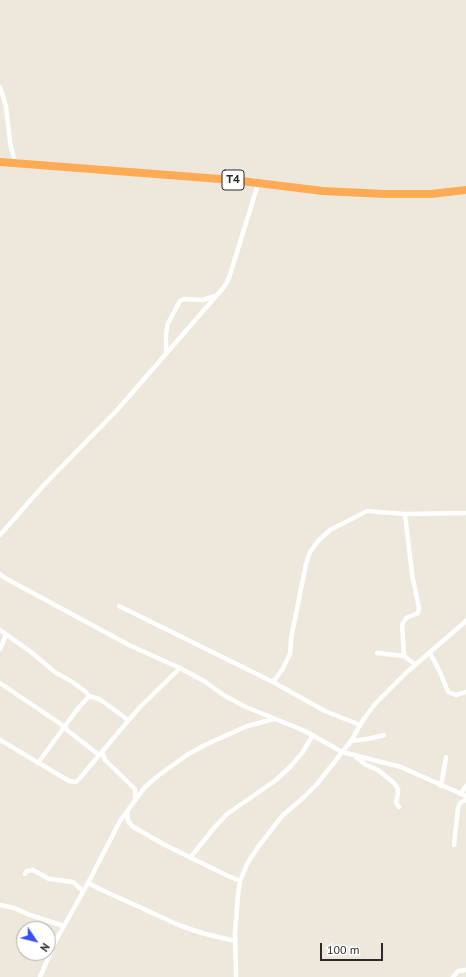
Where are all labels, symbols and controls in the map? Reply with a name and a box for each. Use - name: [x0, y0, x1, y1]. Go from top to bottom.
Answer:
- road number: T4: [222, 170, 244, 190]
- north arrow: [16, 921, 56, 961]
- scale bar: [322, 935, 385, 961]
- text: N: [37, 940, 53, 954]
- text: 100 m: [327, 942, 360, 957]

